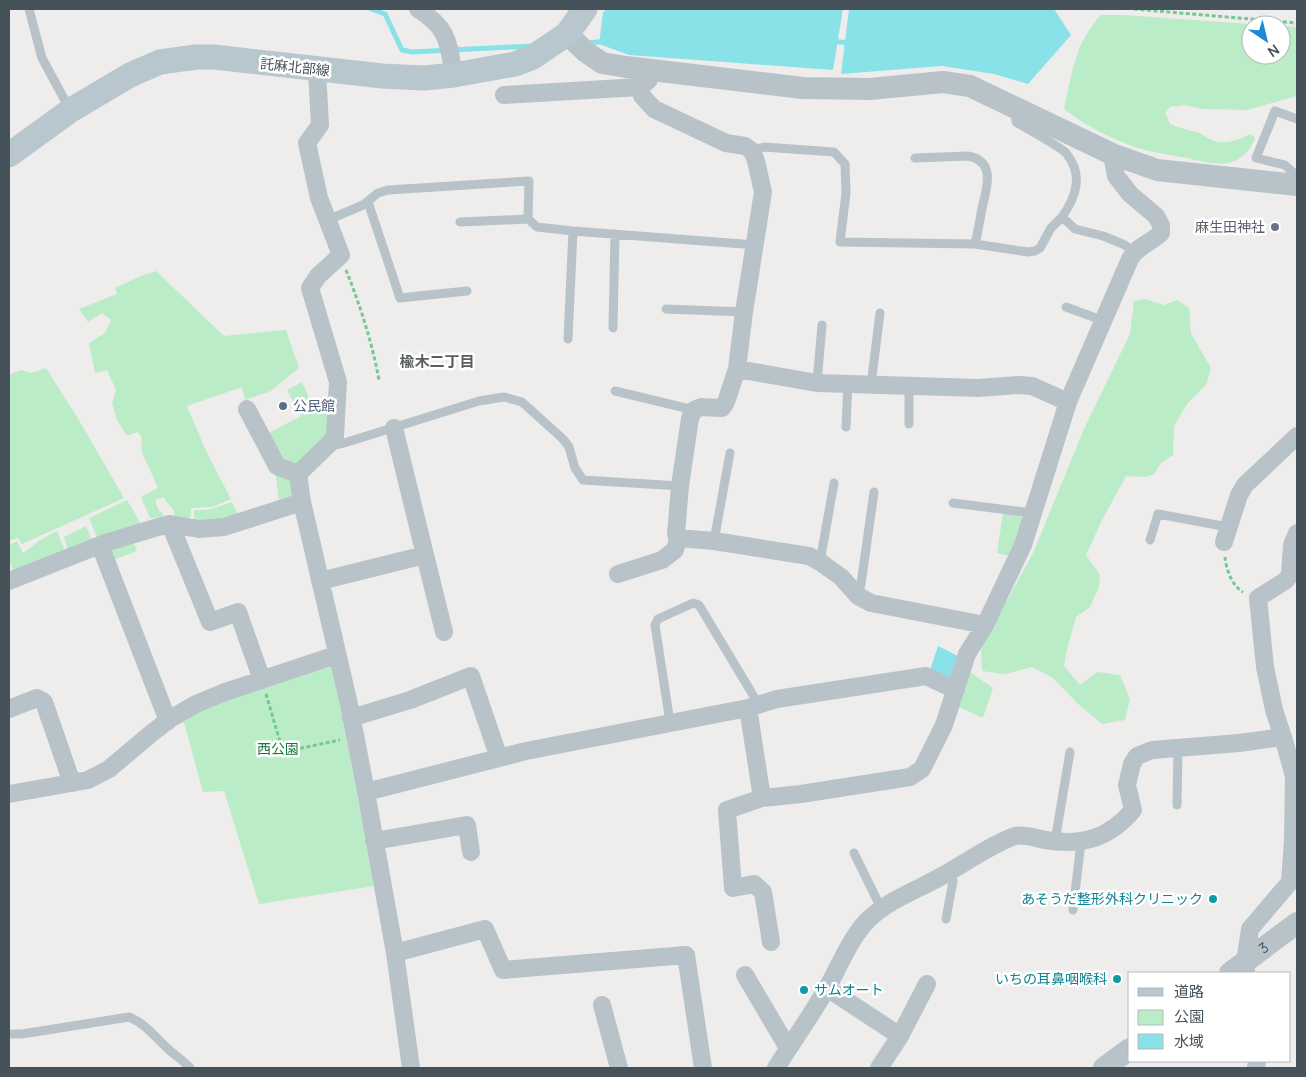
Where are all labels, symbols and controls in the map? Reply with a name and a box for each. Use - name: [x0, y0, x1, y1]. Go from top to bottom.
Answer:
- north arrow: [1241, 15, 1291, 65]
- text: N: [1264, 40, 1283, 62]
- street label: 託麻北部線: [259, 53, 331, 80]
- place label: 麻生田神社: [1195, 217, 1265, 236]
- marker: 麻生田神社: [1269, 221, 1281, 233]
- district label: 楡木二丁目: [399, 351, 475, 372]
- place label: 公民館: [293, 396, 335, 415]
- marker: 公民館: [277, 400, 289, 412]
- park label: 西公園: [257, 739, 299, 758]
- place label: あそうだ整形外科クリニック: [1021, 889, 1203, 908]
- marker: あそうだ整形外科クリニック: [1207, 893, 1219, 905]
- street label: 3: [1255, 938, 1272, 957]
- place label: いちの耳鼻咽喉科: [995, 969, 1107, 988]
- legend: [1128, 972, 1291, 1062]
- marker: いちの耳鼻咽喉科: [1111, 973, 1123, 985]
- place label: サムオート: [814, 980, 884, 999]
- text: 道路: [1174, 981, 1204, 1002]
- marker: サムオート: [798, 984, 810, 996]
- text: 公園: [1174, 1006, 1204, 1027]
- text: 水域: [1174, 1031, 1204, 1052]

